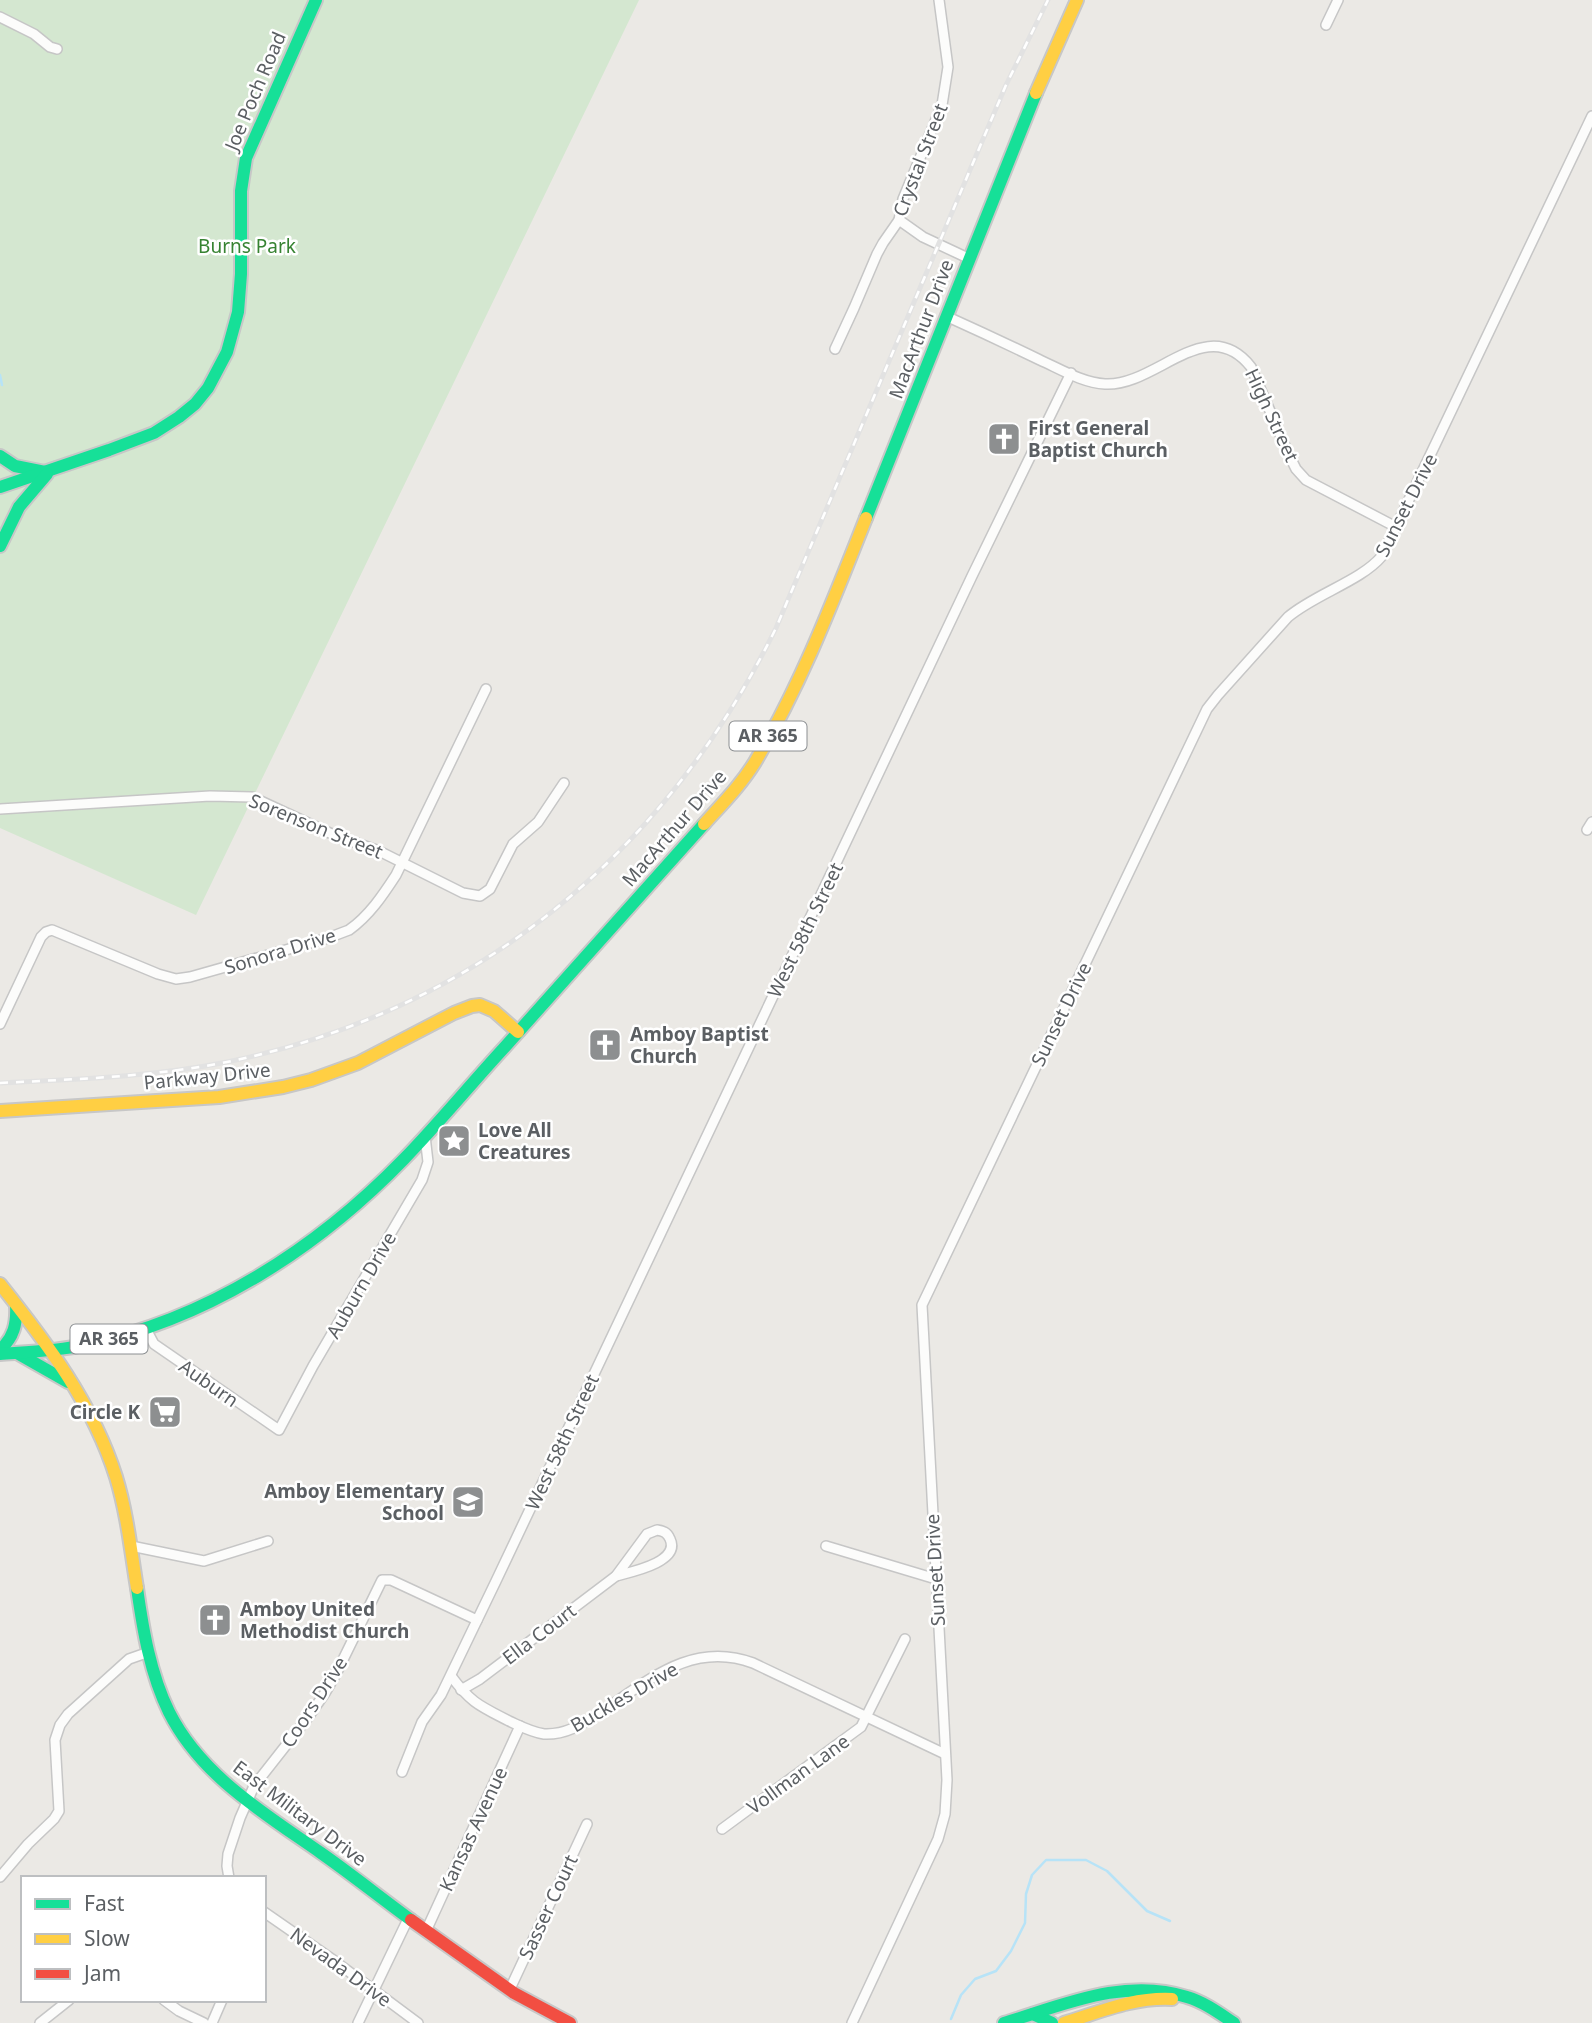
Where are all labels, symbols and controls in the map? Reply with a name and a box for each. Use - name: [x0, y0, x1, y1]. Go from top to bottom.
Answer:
- street label: Joe Poch Road: [217, 28, 292, 156]
- street label: Crystal Street: [887, 100, 954, 220]
- park label: Burns Park: [198, 233, 296, 259]
- street label: MacArthur Drive: [883, 256, 959, 402]
- street label: High Street: [1239, 364, 1305, 466]
- place label: First General Baptist Church: [1028, 415, 1168, 463]
- church icon: First General Baptist Church: [985, 420, 1023, 458]
- street label: Sunset Drive: [1369, 449, 1443, 561]
- road number: AR 365: [730, 722, 806, 750]
- street label: MacArthur Drive: [616, 764, 732, 892]
- street label: Sorenson Street: [245, 787, 387, 865]
- street label: West 58th Street: [761, 858, 849, 1002]
- street label: Sonora Drive: [221, 922, 339, 980]
- street label: Sunset Drive: [1025, 958, 1097, 1070]
- place label: Amboy Baptist Church: [630, 1021, 769, 1069]
- church icon: Amboy Baptist Church: [586, 1026, 624, 1064]
- street label: Parkway Drive: [142, 1056, 272, 1096]
- place label: Love All Creatures: [478, 1117, 571, 1165]
- place icon: Love All Creatures: [435, 1122, 473, 1160]
- street label: Auburn Drive: [320, 1227, 402, 1343]
- road number: AR 365: [70, 1324, 148, 1354]
- street label: Auburn: [174, 1353, 244, 1413]
- street label: West 58th Street: [519, 1370, 605, 1514]
- supermarket icon: Circle K: [146, 1393, 184, 1431]
- place label: Circle K: [70, 1399, 140, 1425]
- place label: Amboy Elementary School: [264, 1478, 444, 1526]
- school or university icon: Amboy Elementary School: [449, 1483, 487, 1521]
- street label: Sunset Drive: [919, 1513, 951, 1627]
- place label: Amboy United Methodist Church: [240, 1596, 409, 1644]
- street label: Ella Court: [497, 1598, 581, 1670]
- church icon: Amboy United Methodist Church: [196, 1601, 234, 1639]
- street label: Coors Drive: [275, 1651, 353, 1753]
- street label: Buckles Drive: [566, 1656, 682, 1738]
- street label: Vollman Lane: [742, 1728, 854, 1820]
- street label: East Military Drive: [228, 1754, 372, 1872]
- street label: Kansas Avenue: [433, 1762, 513, 1896]
- street label: Sasser Court: [512, 1850, 584, 1964]
- legend: [21, 1876, 266, 2002]
- text: Fast: [84, 1889, 125, 1917]
- street label: Nevada Drive: [285, 1921, 397, 2013]
- text: Slow: [84, 1924, 130, 1952]
- text: Jam: [82, 1959, 121, 1987]

